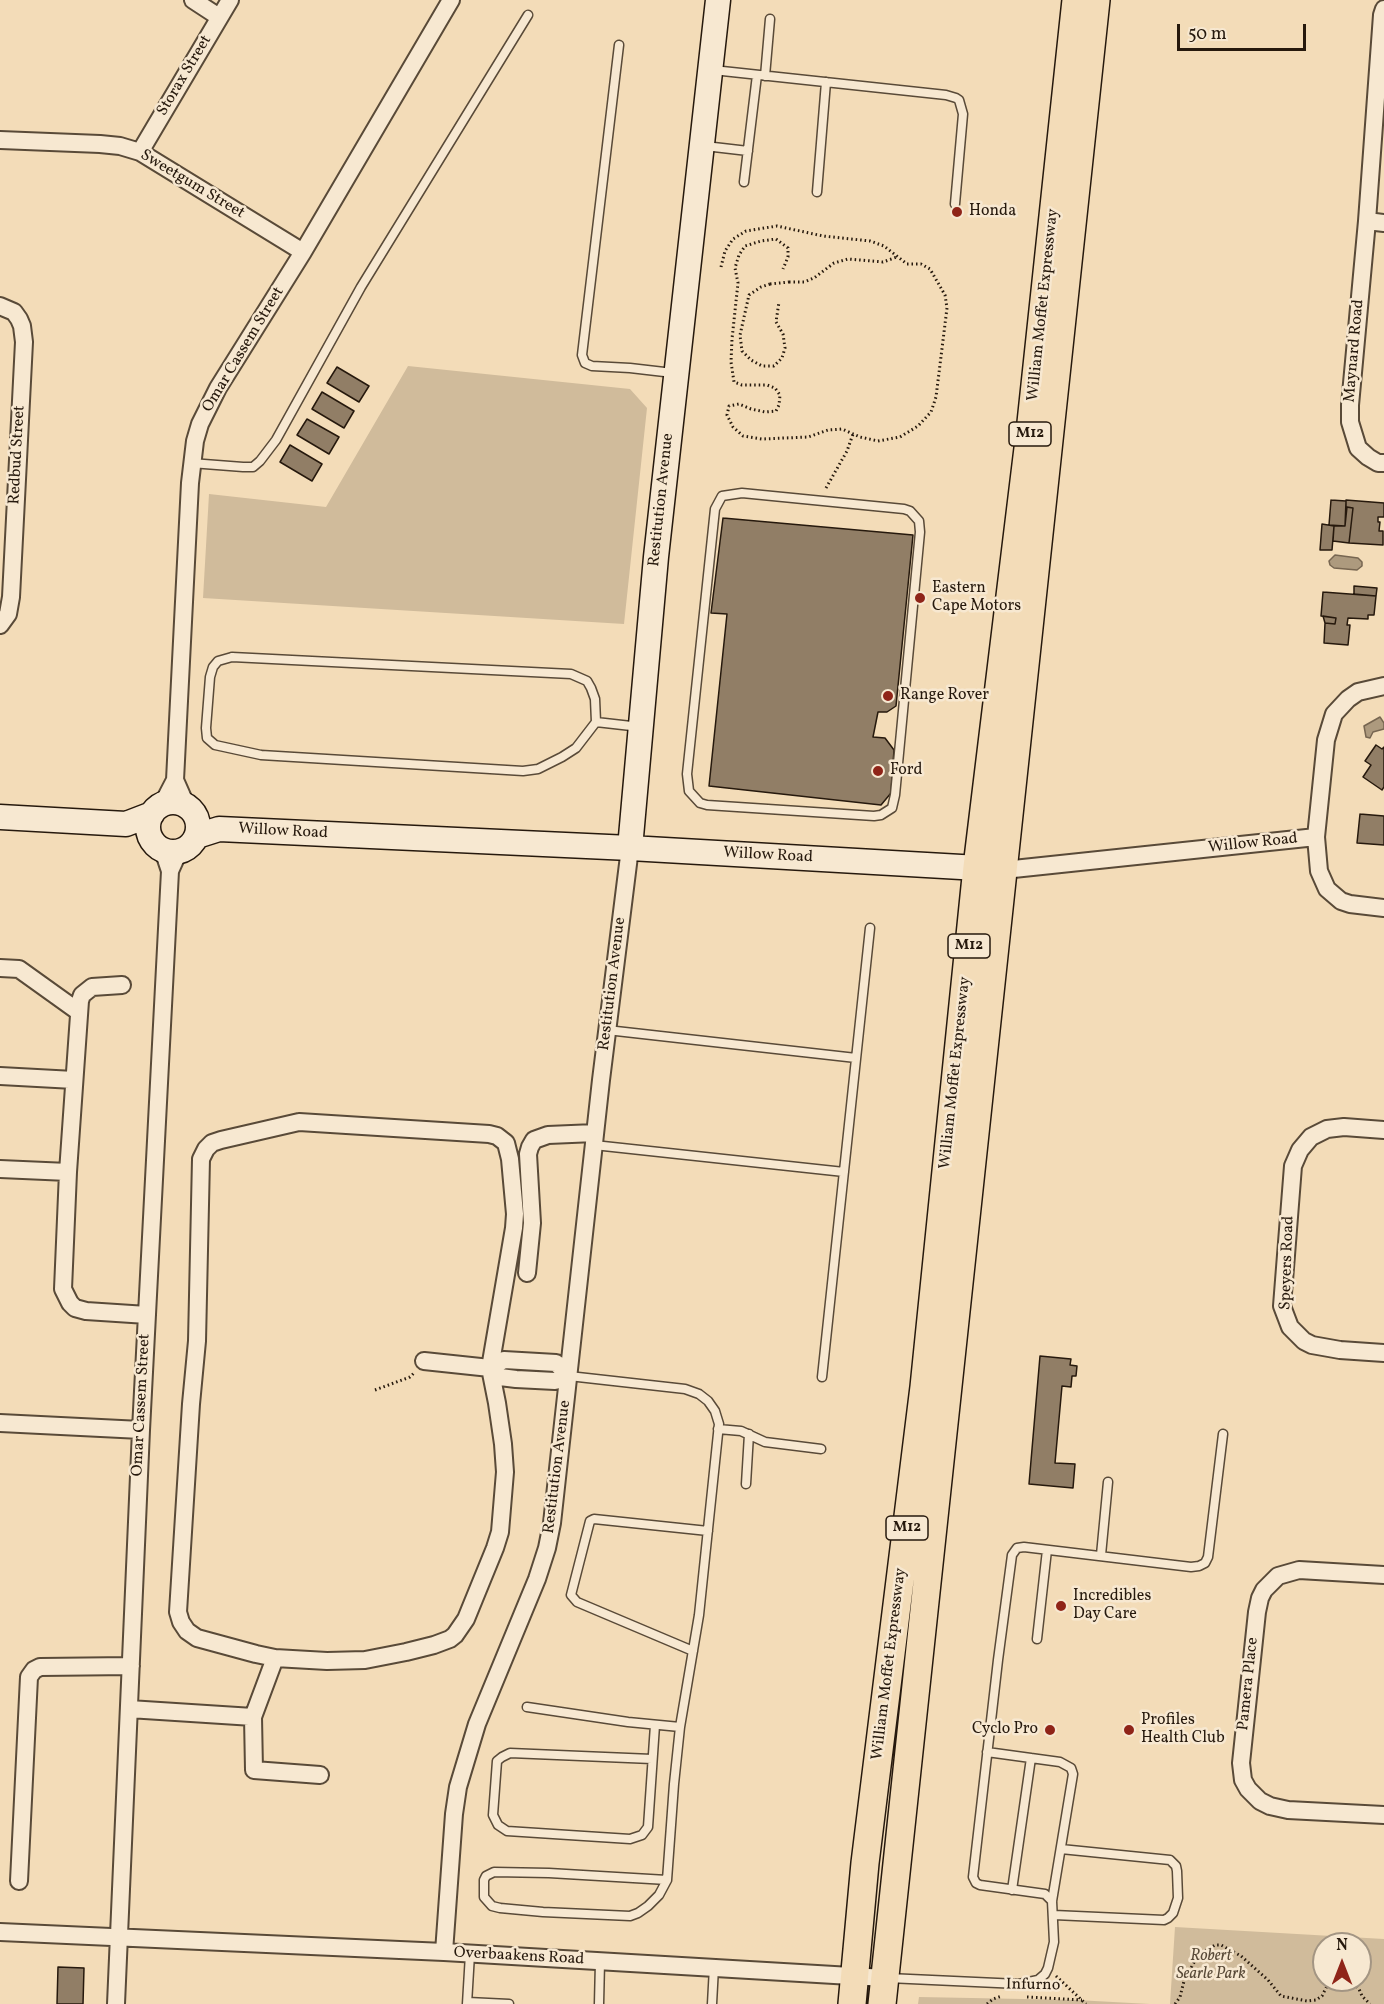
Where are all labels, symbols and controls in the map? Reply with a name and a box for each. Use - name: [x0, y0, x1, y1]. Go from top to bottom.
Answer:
- scale bar: [1180, 12, 1309, 50]
- text: 50 m: [1188, 22, 1227, 47]
- street label: Storax Street: [153, 32, 217, 120]
- street label: Sweetgum Street: [136, 146, 248, 224]
- place label: Honda: [969, 202, 1016, 222]
- marker: Honda: [950, 205, 964, 219]
- street label: William Moffet Expressway: [1024, 208, 1064, 402]
- street label: Omar Cassem Street: [199, 284, 289, 416]
- street label: Maynard Road: [1341, 299, 1369, 403]
- street label: Redbud Street: [6, 405, 30, 505]
- road number: M12: [1009, 422, 1051, 446]
- street label: Restitution Avenue: [645, 432, 679, 568]
- place label: Eastern Cape Motors: [932, 579, 1021, 617]
- marker: Eastern Cape Motors: [913, 591, 927, 605]
- place label: Range Rover: [900, 686, 989, 706]
- marker: Range Rover: [881, 689, 895, 703]
- place label: Ford: [890, 761, 922, 781]
- marker: Ford: [871, 764, 885, 778]
- street label: Willow Road: [238, 820, 328, 844]
- street label: Willow Road: [1207, 830, 1299, 858]
- street label: Willow Road: [723, 844, 813, 868]
- street label: Restitution Avenue: [595, 916, 631, 1052]
- road number: M12: [948, 934, 990, 958]
- street label: William Moffet Expressway: [936, 976, 976, 1170]
- street label: Speyers Road: [1277, 1216, 1299, 1310]
- street label: Omar Cassem Street: [129, 1333, 155, 1477]
- street label: Restitution Avenue: [540, 1399, 576, 1535]
- road number: M12: [886, 1516, 928, 1540]
- street label: William Moffet Expressway: [869, 1567, 911, 1761]
- place label: Incredibles Day Care: [1073, 1587, 1151, 1625]
- marker: Incredibles Day Care: [1054, 1599, 1068, 1613]
- street label: Pamera Place: [1235, 1636, 1263, 1732]
- place label: Profiles Health Club: [1141, 1711, 1225, 1749]
- place label: Cyclo Pro: [972, 1720, 1038, 1740]
- marker: Cyclo Pro: [1043, 1723, 1057, 1737]
- marker: Profiles Health Club: [1122, 1723, 1136, 1737]
- north arrow: [1312, 1932, 1372, 1992]
- text: N: [1336, 1935, 1348, 1957]
- street label: Overbaakens Road: [453, 1944, 585, 1970]
- park label: Robert Searle Park: [1176, 1947, 1246, 1985]
- street label: Infurno: [1006, 1976, 1060, 1996]

